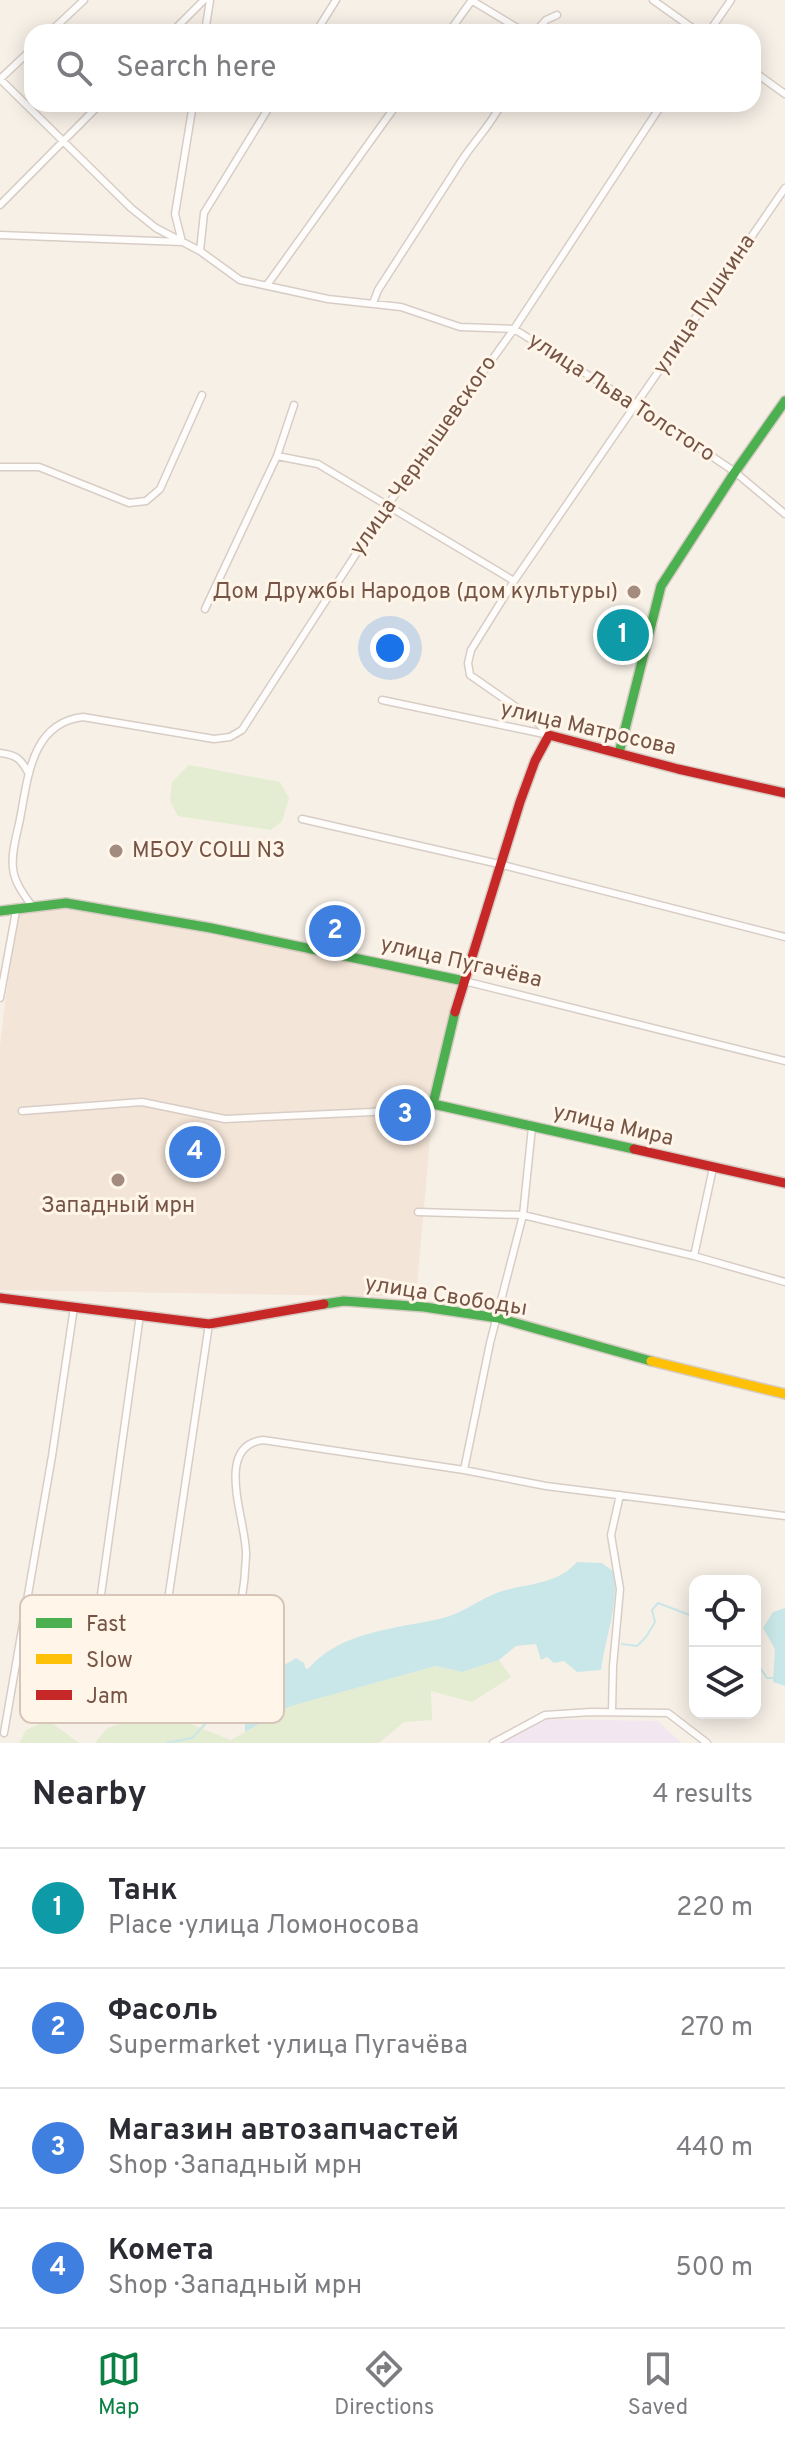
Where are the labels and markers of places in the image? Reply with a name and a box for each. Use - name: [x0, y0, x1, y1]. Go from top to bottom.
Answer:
- place label: Дом Дружбы Народов (дом культуры): [213, 579, 618, 606]
- marker: Дом Дружбы Народов (дом культуры): [625, 583, 643, 601]
- pin: 1: [597, 605, 649, 665]
- place label: МБОУ СОШ N3: [132, 838, 285, 865]
- marker: МБОУ СОШ N3: [107, 842, 125, 860]
- pin: 2: [309, 901, 361, 961]
- pin: 3: [379, 1085, 431, 1145]
- pin: 4: [169, 1122, 221, 1182]
- marker: Западный мрн: [109, 1171, 127, 1189]
- place label: Западный мрн: [41, 1193, 195, 1220]

